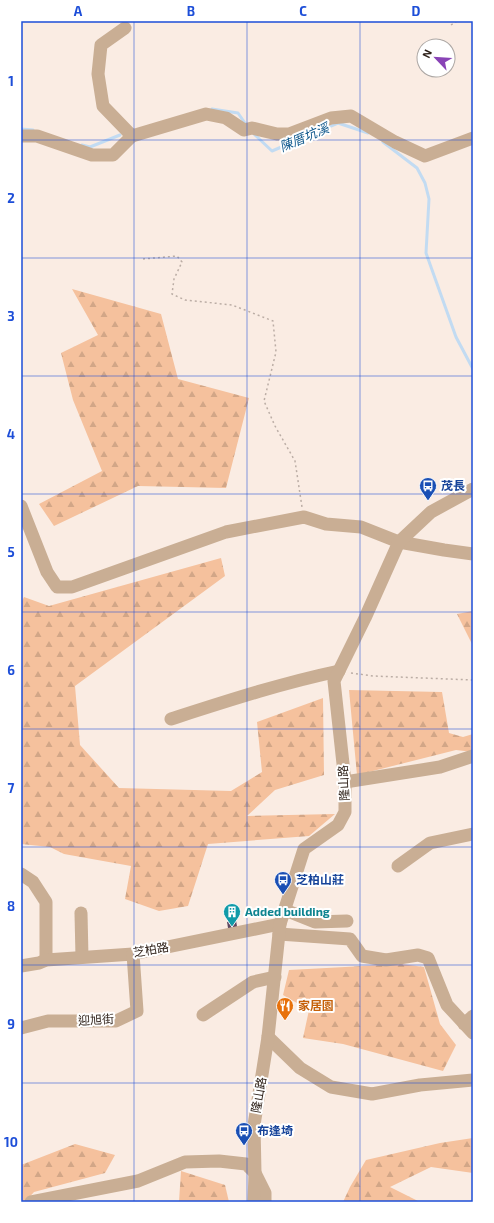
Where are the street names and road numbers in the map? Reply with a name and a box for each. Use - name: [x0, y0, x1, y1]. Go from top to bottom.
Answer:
- street label: 隆山路: [335, 765, 351, 801]
- street label: 芝柏路: [132, 939, 170, 959]
- street label: 迎旭街: [78, 1011, 114, 1027]
- street label: 隆山路: [248, 1076, 268, 1114]

